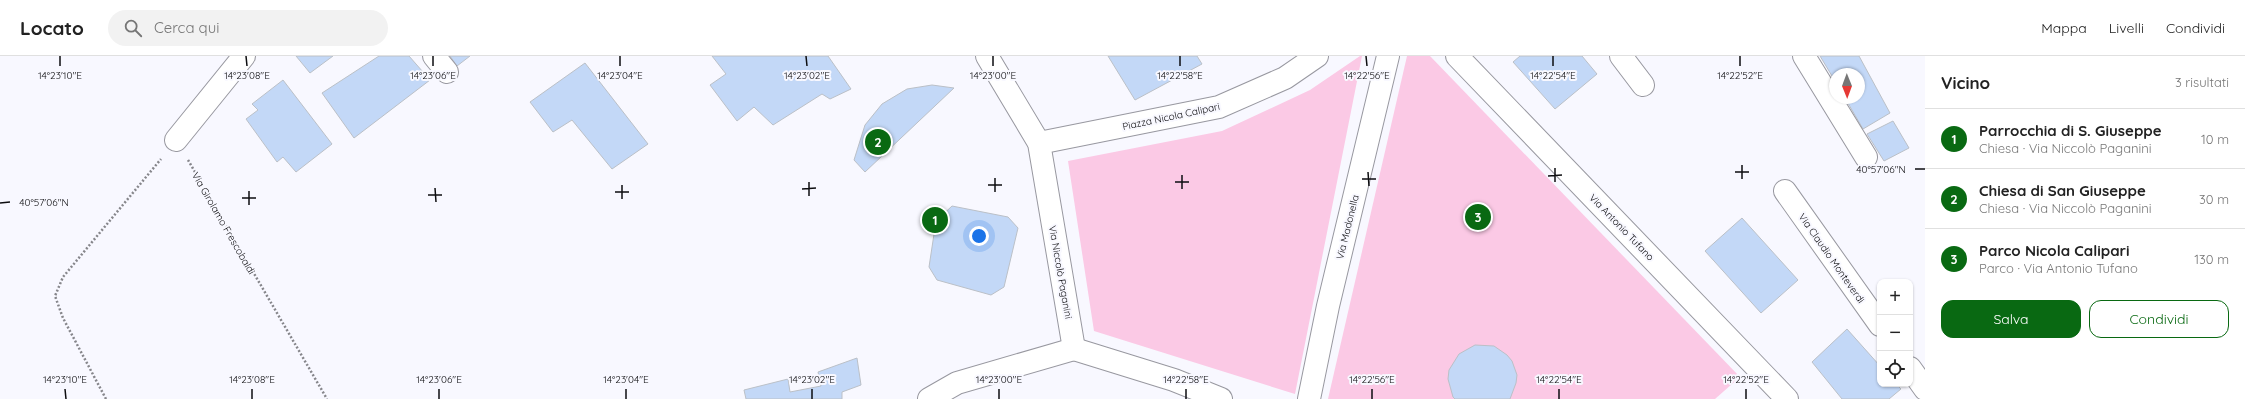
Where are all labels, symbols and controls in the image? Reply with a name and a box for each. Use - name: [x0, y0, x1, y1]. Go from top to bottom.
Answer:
- search box: [108, 10, 388, 46]
- text: Locato: [20, 16, 84, 40]
- icon: search: [122, 17, 144, 39]
- text: Cerca qui: [154, 18, 219, 37]
- text: Mappa: [2041, 19, 2087, 37]
- text: Livelli: [2109, 19, 2144, 37]
- text: Condividi: [2166, 19, 2225, 37]
- north arrow: [1829, 68, 1865, 104]
- text: 14°23'10"E: [38, 69, 82, 82]
- text: 14°23'08"E: [224, 69, 270, 82]
- text: 14°23'06"E: [410, 69, 456, 82]
- text: 14°23'04"E: [597, 69, 643, 82]
- text: 14°23'02"E: [784, 69, 830, 82]
- text: 14°23'00"E: [970, 69, 1016, 82]
- text: 14°22'58"E: [1157, 69, 1203, 82]
- text: 14°22'56"E: [1344, 69, 1390, 82]
- text: 14°22'54"E: [1530, 69, 1576, 82]
- text: 14°22'52"E: [1717, 69, 1763, 82]
- text: Vicino: [1941, 72, 1990, 93]
- text: 3 risultati: [2175, 74, 2229, 90]
- street label: Piazza Nicola Calipari: [1121, 100, 1221, 133]
- text: Parrocchia di S. Giuseppe: [1979, 121, 2162, 140]
- pin: 2: [865, 127, 891, 157]
- text: 1: [1951, 131, 1957, 147]
- text: 10 m: [2201, 131, 2229, 147]
- text: Chiesa · Via Niccolò Paganini: [1979, 140, 2152, 156]
- text: 40°57'06"N: [1856, 163, 1906, 176]
- street label: Via Girolamo Frescobaldi: [189, 170, 258, 277]
- text: Chiesa di San Giuseppe: [1979, 181, 2146, 200]
- street label: Via Antonio Tufano: [1586, 191, 1657, 263]
- text: 2: [1950, 191, 1958, 207]
- text: 30 m: [2199, 191, 2229, 207]
- street label: Via Madonella: [1333, 193, 1362, 261]
- text: 40°57'06"N: [19, 196, 69, 209]
- text: Chiesa · Via Niccolò Paganini: [1979, 200, 2152, 216]
- pin: 3: [1465, 202, 1491, 232]
- pin: 1: [922, 205, 948, 235]
- street label: Via Claudio Monteverdi: [1796, 211, 1868, 306]
- street label: Via Niccolò Paganini: [1046, 224, 1075, 320]
- your location: [969, 226, 989, 246]
- text: Parco Nicola Calipari: [1979, 241, 2130, 260]
- text: 3: [1951, 251, 1957, 267]
- text: 130 m: [2194, 251, 2229, 267]
- text: Parco · Via Antonio Tufano: [1979, 260, 2138, 276]
- map controls: [1877, 279, 1913, 387]
- button: +: [1877, 279, 1913, 315]
- button: Salva: [1941, 300, 2081, 338]
- button: Condividi: [2089, 300, 2229, 338]
- button: −: [1877, 315, 1913, 351]
- button: locate: [1877, 351, 1913, 387]
- text: 14°23'10"E: [43, 373, 87, 386]
- text: 14°23'08"E: [229, 373, 275, 386]
- text: 14°23'06"E: [416, 373, 462, 386]
- text: 14°23'04"E: [603, 373, 649, 386]
- text: 14°23'02"E: [789, 373, 835, 386]
- text: 14°23'00"E: [976, 373, 1022, 386]
- text: 14°22'58"E: [1163, 373, 1209, 386]
- text: 14°22'56"E: [1349, 373, 1395, 386]
- text: 14°22'54"E: [1536, 373, 1582, 386]
- text: 14°22'52"E: [1723, 373, 1769, 386]

